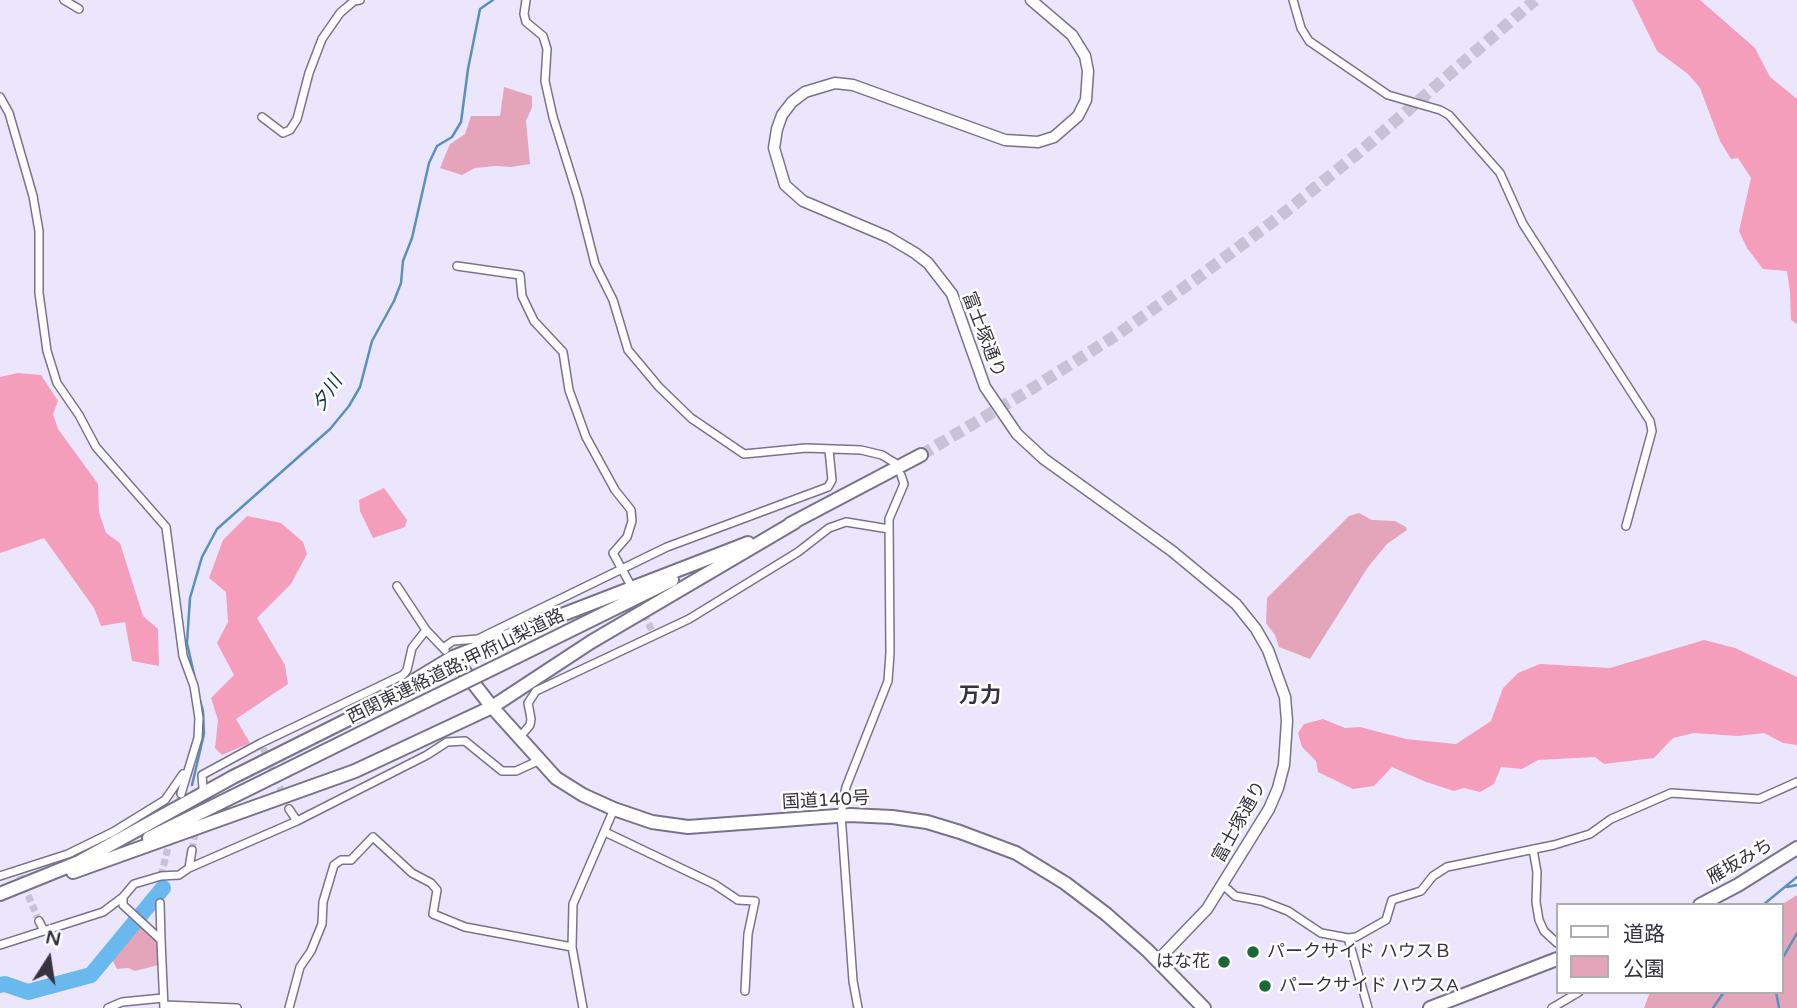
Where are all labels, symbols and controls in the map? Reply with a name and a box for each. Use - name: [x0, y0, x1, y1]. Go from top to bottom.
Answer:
- street label: 富士塚通り: [957, 289, 1009, 381]
- water label: 夕川: [308, 372, 348, 416]
- street label: 西関東連絡道路;甲府山梨道路: [344, 605, 568, 729]
- district label: 万力: [959, 683, 1001, 709]
- street label: 富士塚通り: [1209, 777, 1271, 867]
- street label: 国道140号: [782, 788, 870, 814]
- street label: 雁坂みち: [1703, 835, 1777, 889]
- legend: [1556, 903, 1783, 994]
- text: 道路: [1623, 922, 1665, 947]
- north arrow: [14, 924, 84, 994]
- text: N: [44, 926, 63, 951]
- place label: パークサイド ハウスＢ: [1267, 941, 1452, 963]
- marker: パークサイド ハウスＢ: [1245, 944, 1261, 960]
- place label: はな花: [1156, 951, 1210, 973]
- marker: はな花: [1216, 954, 1232, 970]
- text: 公園: [1623, 957, 1665, 982]
- place label: パークサイド ハウスA: [1279, 975, 1459, 997]
- marker: パークサイド ハウスA: [1257, 978, 1273, 994]

